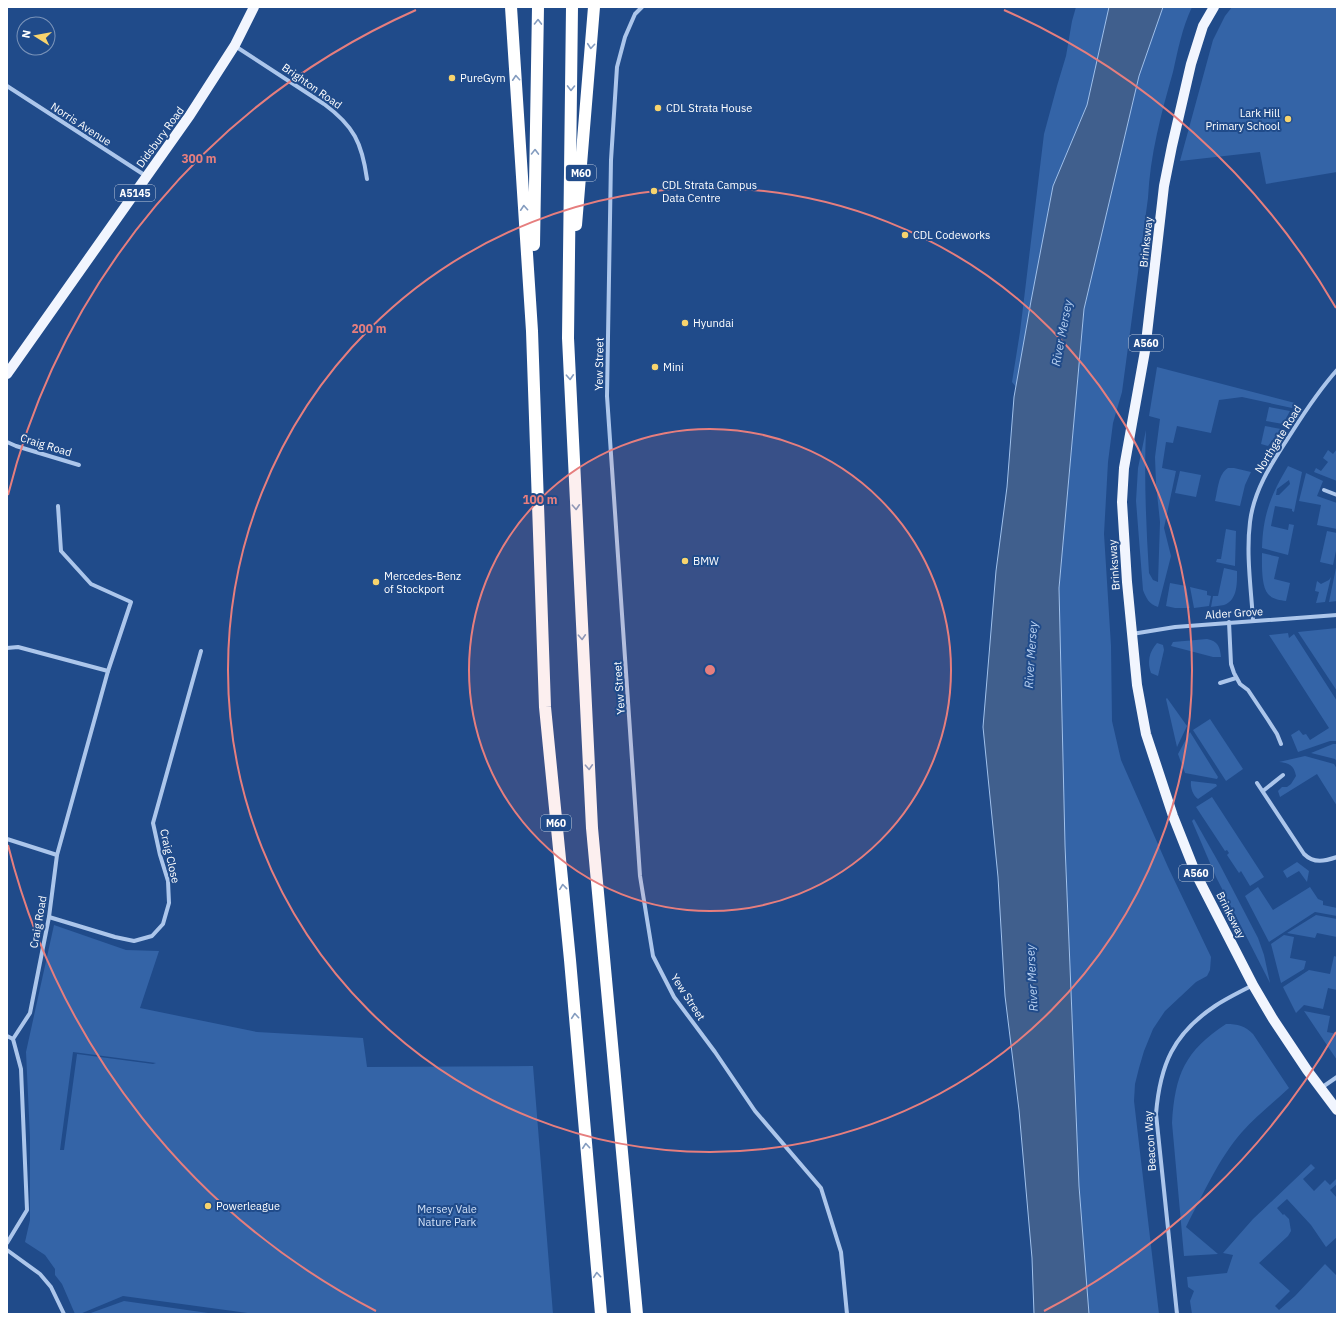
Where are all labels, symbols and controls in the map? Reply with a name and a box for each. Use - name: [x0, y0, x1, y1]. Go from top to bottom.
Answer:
- north arrow: [16, 16, 56, 56]
- one-way arrow: [533, 19, 542, 25]
- text: N: [19, 29, 34, 39]
- one-way arrow: [586, 43, 595, 49]
- street label: Brighton Road: [279, 60, 345, 112]
- place label: PureGym: [460, 71, 506, 85]
- marker: PureGym: [447, 73, 457, 83]
- one-way arrow: [511, 75, 520, 81]
- one-way arrow: [567, 85, 575, 91]
- street label: Norris Avenue: [48, 99, 114, 149]
- place label: CDL Strata House: [666, 101, 752, 115]
- marker: CDL Strata House: [653, 103, 663, 113]
- street label: Didsbury Road: [133, 104, 187, 170]
- place label: Lark Hill Primary School: [1205, 106, 1280, 133]
- marker: Lark Hill Primary School: [1283, 114, 1293, 124]
- one-way arrow: [531, 149, 539, 155]
- text: 300 m: [181, 151, 217, 166]
- road number: M60: [566, 165, 596, 181]
- place label: CDL Strata Campus Data Centre: [662, 178, 757, 205]
- road number: A5145: [115, 185, 155, 201]
- marker: CDL Strata Campus Data Centre: [649, 186, 659, 196]
- one-way arrow: [520, 205, 529, 211]
- street label: Brinksway: [1136, 215, 1156, 268]
- place label: CDL Codeworks: [913, 228, 990, 242]
- marker: CDL Codeworks: [900, 230, 910, 240]
- water label: River Mersey: [1048, 297, 1076, 367]
- place label: Hyundai: [693, 316, 734, 330]
- marker: Hyundai: [680, 318, 690, 328]
- text: 200 m: [351, 321, 387, 336]
- road number: A560: [1129, 335, 1163, 351]
- street label: Yew Street: [592, 337, 606, 391]
- place label: Mini: [663, 360, 684, 374]
- marker: Mini: [650, 362, 660, 372]
- one-way arrow: [565, 374, 574, 380]
- street label: Northgate Road: [1252, 402, 1304, 476]
- street label: Craig Road: [19, 431, 73, 459]
- text: 100 m: [522, 492, 558, 507]
- one-way arrow: [572, 504, 580, 510]
- street label: Brinksway: [1105, 539, 1123, 591]
- place label: BMW: [693, 554, 719, 568]
- marker: BMW: [680, 556, 690, 566]
- place label: Mercedes-Benz of Stockport: [384, 569, 461, 596]
- marker: Mercedes-Benz of Stockport: [371, 577, 381, 587]
- street label: Alder Grove: [1204, 604, 1264, 622]
- water label: River Mersey: [1021, 620, 1040, 689]
- one-way arrow: [578, 634, 587, 640]
- street label: Yew Street: [610, 661, 628, 715]
- centre of rings: [703, 663, 717, 677]
- one-way arrow: [584, 764, 593, 770]
- road number: M60: [541, 815, 571, 831]
- street label: Craig Close: [157, 828, 183, 884]
- road number: A560: [1179, 865, 1213, 881]
- one-way arrow: [558, 884, 567, 890]
- street label: Brinksway: [1213, 889, 1249, 941]
- street label: Craig Road: [26, 895, 50, 949]
- water label: River Mersey: [1022, 943, 1041, 1012]
- street label: Yew Street: [668, 971, 708, 1023]
- one-way arrow: [570, 1013, 579, 1019]
- street label: Beacon Way: [1141, 1110, 1159, 1172]
- one-way arrow: [581, 1143, 590, 1149]
- place label: Powerleague: [216, 1199, 280, 1213]
- marker: Powerleague: [203, 1201, 213, 1211]
- park label: Mersey Vale Nature Park: [417, 1202, 477, 1229]
- one-way arrow: [593, 1272, 602, 1278]

